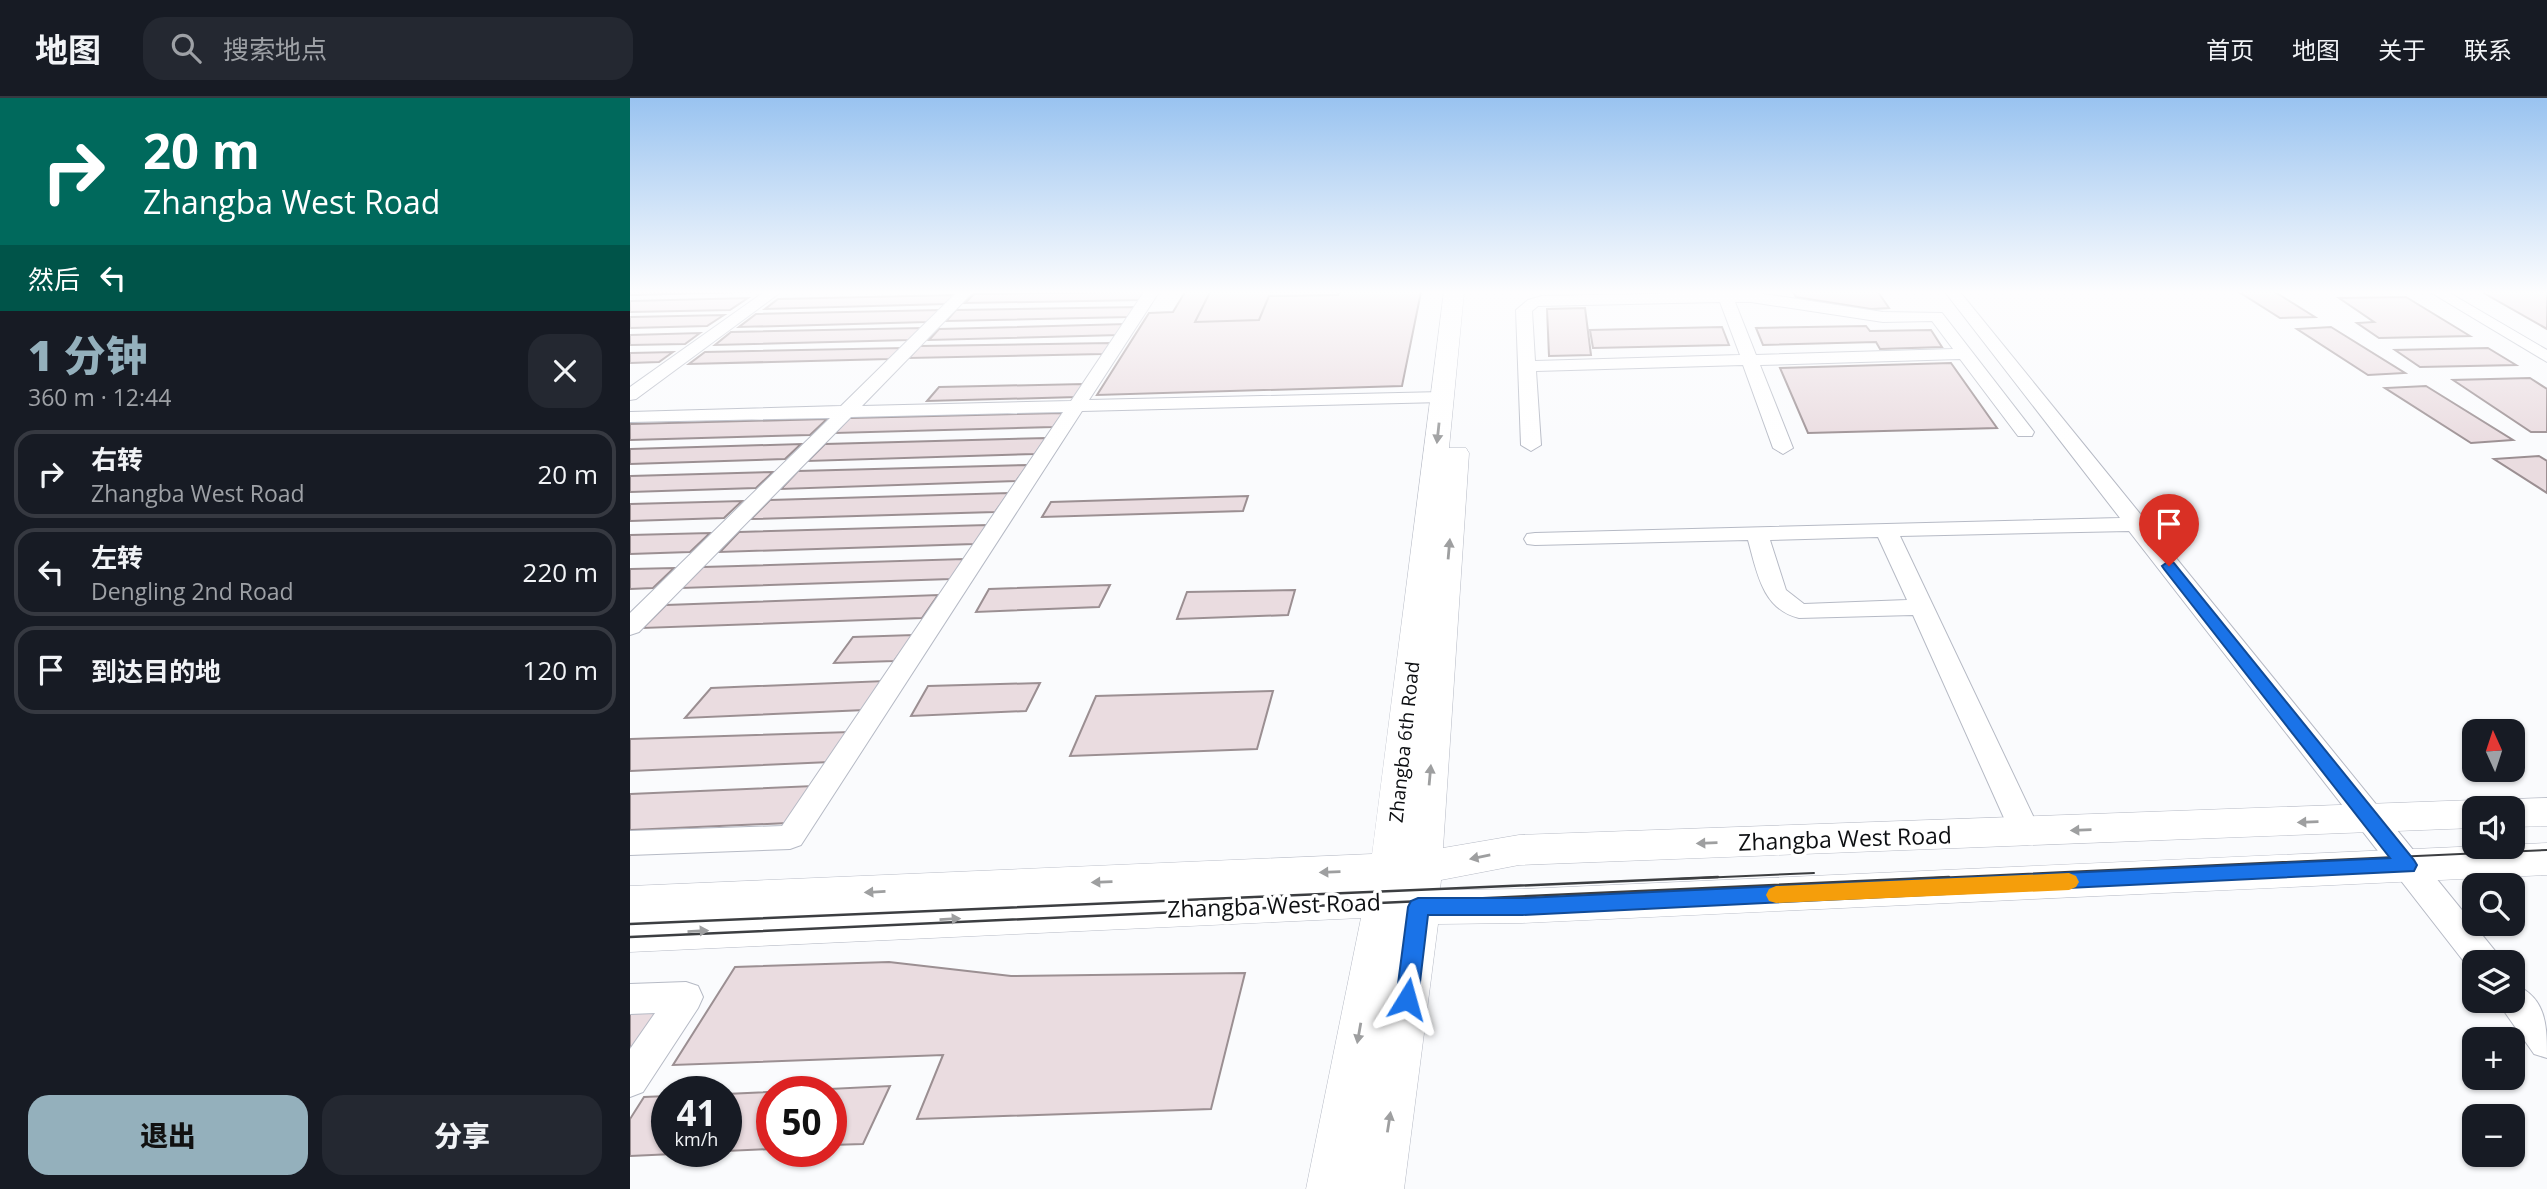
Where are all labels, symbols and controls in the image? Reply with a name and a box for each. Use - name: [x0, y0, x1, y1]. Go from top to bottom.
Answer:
- search box: [143, 17, 633, 80]
- text: 地图: [35, 27, 101, 72]
- icon: search: [167, 29, 205, 67]
- text: 搜索地点: [223, 31, 327, 67]
- text: 首页: [2206, 33, 2254, 66]
- text: 地图: [2292, 33, 2340, 66]
- text: 关于: [2378, 33, 2426, 66]
- text: 联系: [2464, 33, 2512, 66]
- text: 20 m: [143, 117, 260, 183]
- icon: right: [28, 126, 119, 217]
- text: Zhangba West Road: [143, 180, 440, 223]
- icon: left: [94, 259, 132, 297]
- text: 然后: [28, 261, 80, 297]
- text: 1 分钟: [28, 326, 148, 383]
- button: close: [528, 334, 602, 408]
- text: 360 m · 12:44: [28, 381, 171, 413]
- one-way arrow: [1432, 422, 1443, 444]
- text: 右转: [91, 441, 143, 477]
- icon: right: [32, 455, 70, 493]
- text: 20 m: [537, 456, 598, 492]
- text: Zhangba West Road: [91, 477, 305, 509]
- pin: [2139, 494, 2199, 566]
- icon: arrive: [2150, 505, 2188, 543]
- one-way arrow: [1444, 537, 1455, 559]
- text: 左转: [91, 539, 143, 575]
- icon: left: [32, 553, 70, 591]
- text: 220 m: [523, 554, 598, 590]
- text: Dengling 2nd Road: [91, 575, 294, 607]
- icon: arrive: [32, 651, 70, 689]
- text: 120 m: [523, 652, 598, 688]
- text: 到达目的地: [91, 653, 221, 689]
- street label: Zhangba 6th Road: [1383, 660, 1425, 824]
- north arrow: [2462, 719, 2525, 782]
- map controls: [2462, 719, 2525, 1167]
- one-way arrow: [1425, 764, 1436, 786]
- button: sound: [2462, 796, 2525, 859]
- one-way arrow: [2297, 816, 2319, 828]
- street label: Zhangba West Road: [1738, 818, 1952, 858]
- one-way arrow: [2070, 824, 2092, 836]
- one-way arrow: [1696, 838, 1718, 849]
- one-way arrow: [1469, 852, 1491, 863]
- one-way arrow: [1318, 867, 1340, 878]
- button: search: [2462, 873, 2525, 936]
- one-way arrow: [1091, 876, 1113, 887]
- street label: Zhangba West Road: [1167, 885, 1381, 925]
- one-way arrow: [864, 886, 886, 897]
- one-way arrow: [939, 913, 961, 924]
- one-way arrow: [687, 925, 709, 936]
- button: layers: [2462, 950, 2525, 1013]
- position arrow: [1370, 962, 1444, 1036]
- one-way arrow: [1353, 1022, 1364, 1044]
- button: +: [2462, 1027, 2525, 1090]
- speed limit sign: 50: [756, 1076, 847, 1167]
- text: 41: [676, 1089, 717, 1136]
- button: 退出: [28, 1095, 308, 1175]
- button: 分享: [322, 1095, 602, 1175]
- button: −: [2462, 1104, 2525, 1167]
- one-way arrow: [1384, 1110, 1395, 1132]
- text: km/h: [675, 1127, 718, 1151]

